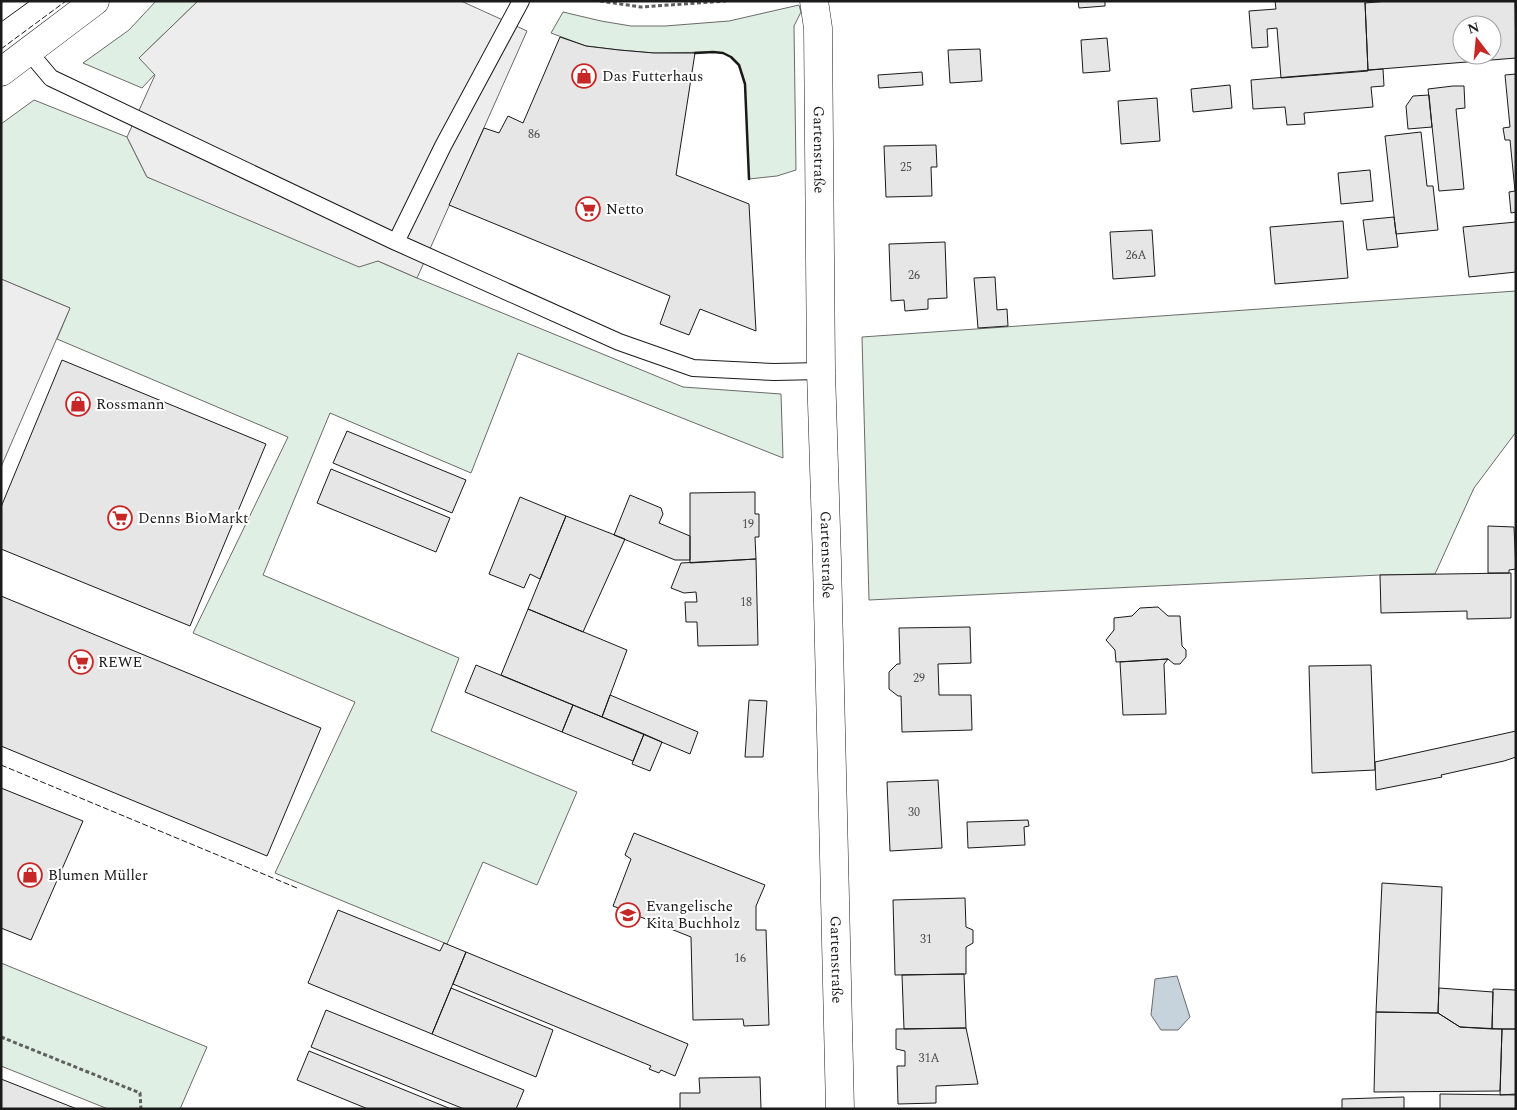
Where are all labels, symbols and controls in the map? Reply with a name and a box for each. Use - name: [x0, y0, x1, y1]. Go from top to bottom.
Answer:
- north arrow: [1452, 15, 1502, 65]
- text: N: [1465, 16, 1482, 40]
- shop icon: Das Futterhaus: [571, 63, 597, 89]
- place label: Das Futterhaus: [602, 65, 703, 88]
- street label: Gartenstraße: [807, 106, 831, 194]
- house number: 86: [528, 125, 540, 144]
- house number: 25: [900, 158, 912, 177]
- supermarket icon: Netto: [575, 196, 601, 222]
- place label: Netto: [606, 198, 644, 221]
- house number: 26A: [1125, 246, 1147, 265]
- house number: 26: [908, 266, 920, 285]
- shop icon: Rossmann: [65, 391, 91, 417]
- place label: Rossmann: [96, 393, 165, 416]
- supermarket icon: Denns BioMarkt: [107, 505, 133, 531]
- place label: Denns BioMarkt: [138, 507, 248, 530]
- street label: Gartenstraße: [814, 510, 839, 599]
- house number: 19: [742, 515, 754, 534]
- house number: 18: [740, 593, 752, 612]
- supermarket icon: REWE: [68, 649, 94, 675]
- place label: REWE: [98, 651, 142, 674]
- house number: 29: [913, 669, 925, 688]
- house number: 30: [908, 803, 920, 822]
- shop icon: Blumen Müller: [17, 862, 43, 888]
- place label: Blumen Müller: [48, 864, 148, 887]
- place label: Evangelische Kita Buchholz: [646, 895, 740, 935]
- school or university icon: Evangelische Kita Buchholz: [615, 902, 641, 928]
- street label: Gartenstraße: [824, 915, 849, 1004]
- house number: 31: [920, 930, 932, 949]
- house number: 16: [734, 949, 746, 968]
- house number: 31A: [918, 1049, 940, 1068]

